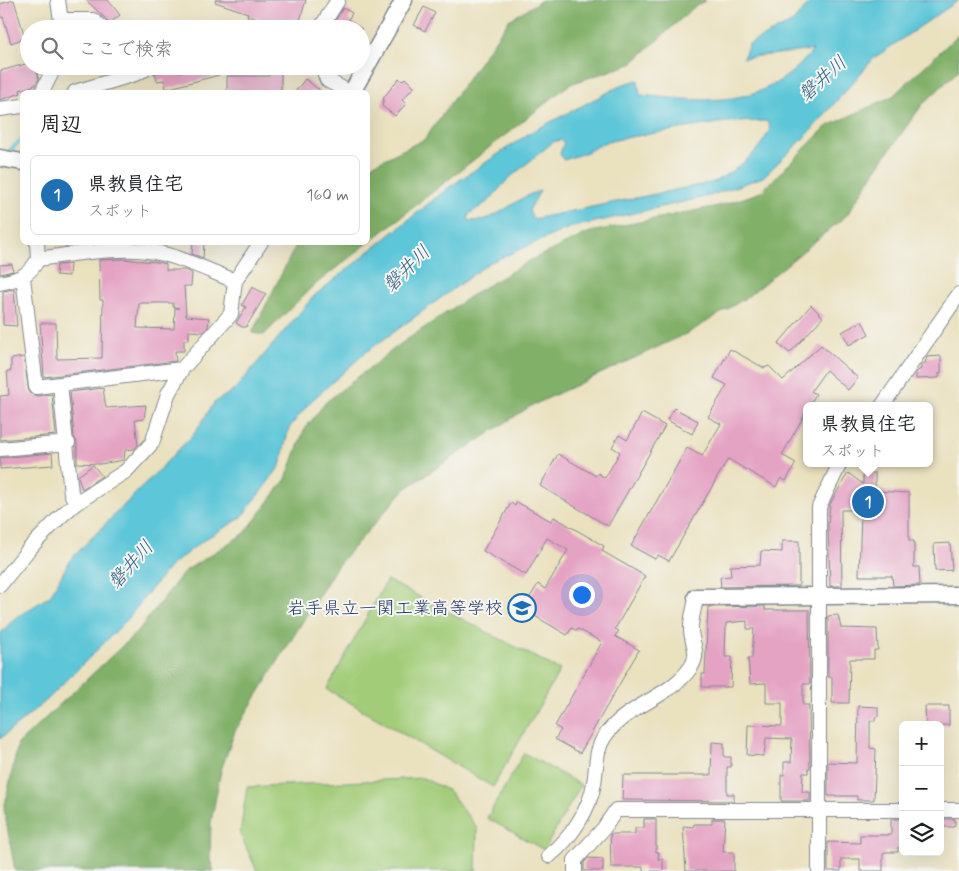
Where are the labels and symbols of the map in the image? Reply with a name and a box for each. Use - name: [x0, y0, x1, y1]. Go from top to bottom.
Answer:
- water label: 磐井川: [793, 51, 853, 107]
- water label: 磐井川: [378, 240, 436, 298]
- pin: 1: [852, 483, 884, 521]
- water label: 磐井川: [103, 535, 159, 595]
- your location: [569, 582, 595, 608]
- school or university icon: 岩手県立一関工業高等学校: [507, 593, 537, 623]
- place label: 岩手県立一関工業高等学校: [287, 597, 503, 621]

